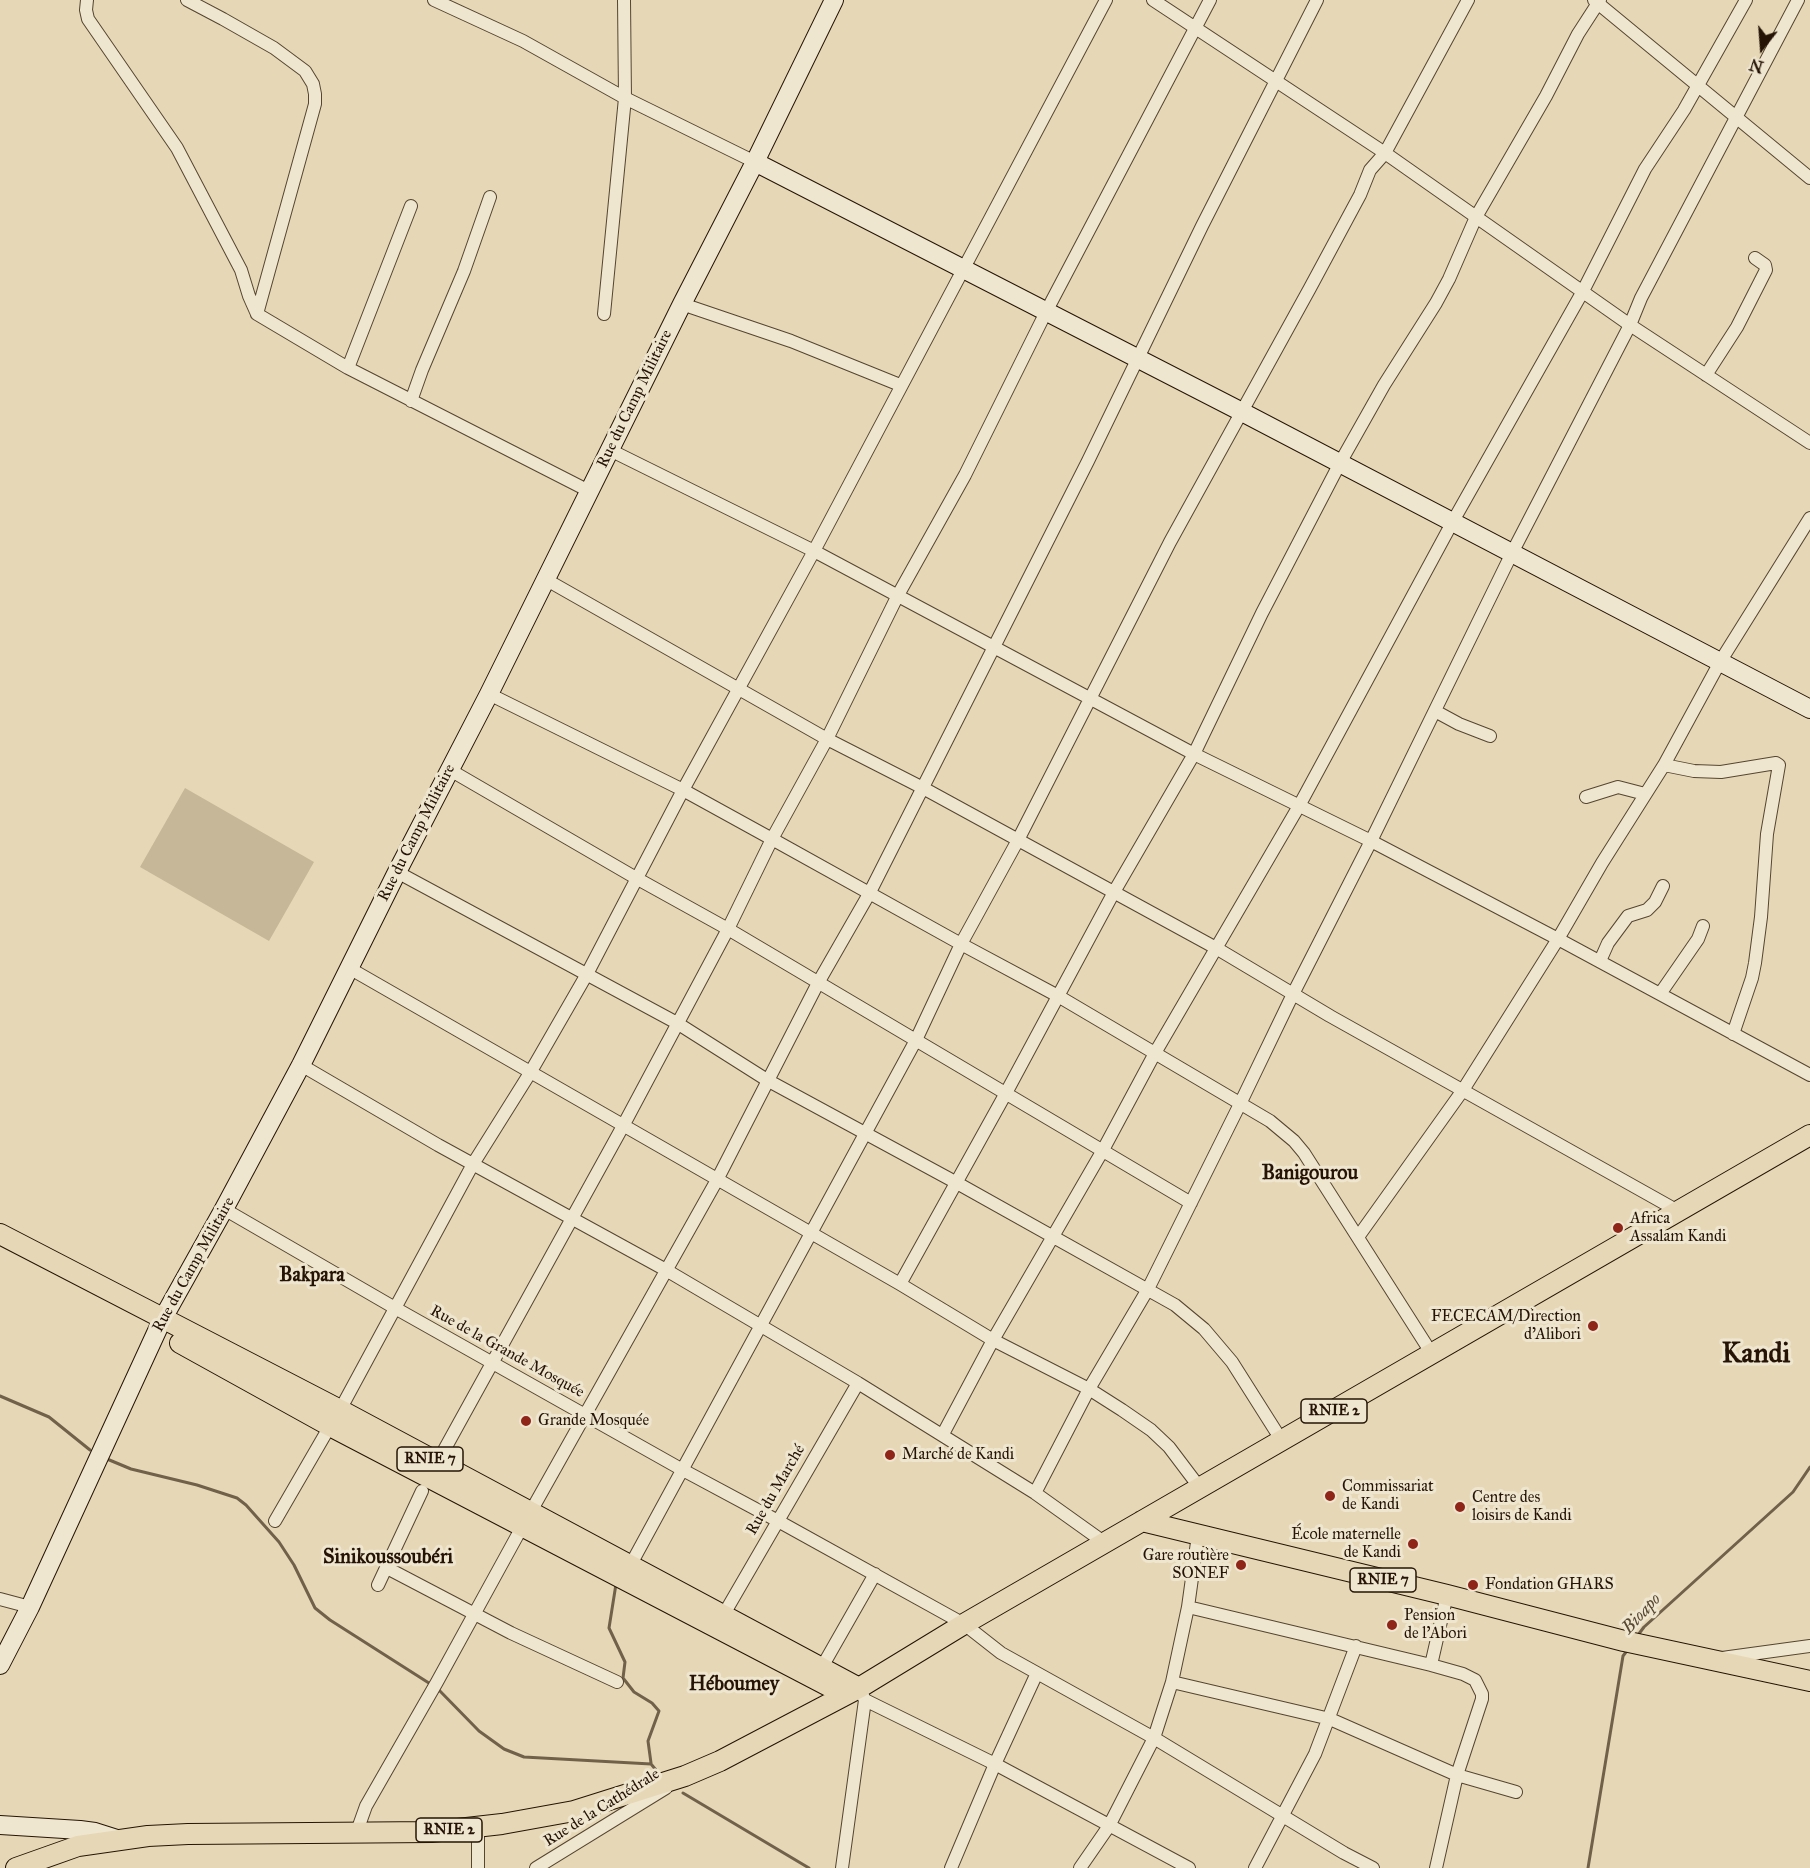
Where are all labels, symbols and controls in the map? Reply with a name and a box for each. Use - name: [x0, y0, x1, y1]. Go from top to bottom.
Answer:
- north arrow: [1732, 18, 1792, 78]
- text: N: [1747, 55, 1766, 77]
- street label: Rue du Camp Militaire: [593, 327, 677, 471]
- street label: Rue du Camp Militaire: [374, 761, 460, 905]
- district label: Banigourou: [1262, 1162, 1358, 1186]
- street label: Rue du Camp Militaire: [149, 1194, 239, 1336]
- place label: Africa Assalam Kandi: [1630, 1209, 1726, 1247]
- marker: Africa Assalam Kandi: [1611, 1221, 1625, 1235]
- district label: Bakpara: [279, 1264, 345, 1288]
- street label: Rue de la Grande Mosquée: [426, 1302, 588, 1402]
- place label: FECECAM/Direction d'Alibori: [1431, 1307, 1581, 1345]
- marker: FECECAM/Direction d'Alibori: [1586, 1319, 1600, 1333]
- district label: Kandi: [1722, 1338, 1790, 1372]
- road number: RNIE 2: [1301, 1399, 1367, 1423]
- place label: Grande Mosquée: [538, 1411, 649, 1431]
- marker: Grande Mosquée: [519, 1414, 533, 1428]
- street label: Rue du Marché: [742, 1441, 810, 1539]
- place label: Marché de Kandi: [902, 1445, 1014, 1465]
- road number: RNIE 7: [397, 1447, 463, 1471]
- marker: Marché de Kandi: [883, 1448, 897, 1462]
- place label: Commissariat de Kandi: [1342, 1477, 1434, 1515]
- place label: Centre des loisirs de Kandi: [1472, 1488, 1572, 1526]
- marker: Commissariat de Kandi: [1323, 1489, 1337, 1503]
- marker: Centre des loisirs de Kandi: [1453, 1500, 1467, 1514]
- place label: École maternelle de Kandi: [1291, 1525, 1401, 1563]
- marker: École maternelle de Kandi: [1406, 1537, 1420, 1551]
- district label: Sinikoussoubéri: [323, 1546, 453, 1570]
- place label: Gare routière SONEF: [1143, 1546, 1229, 1584]
- marker: Gare routière SONEF: [1234, 1558, 1248, 1572]
- road number: RNIE 7: [1350, 1568, 1416, 1592]
- place label: Fondation GHARS: [1485, 1575, 1614, 1595]
- marker: Fondation GHARS: [1466, 1578, 1480, 1592]
- water label: Bioapo: [1618, 1589, 1666, 1639]
- place label: Pension de l'Abori: [1404, 1606, 1467, 1644]
- marker: Pension de l'Abori: [1385, 1618, 1399, 1632]
- district label: Héboumey: [689, 1673, 779, 1697]
- street label: Rue de la Cathédrale: [541, 1765, 663, 1851]
- road number: RNIE 2: [416, 1818, 482, 1842]

